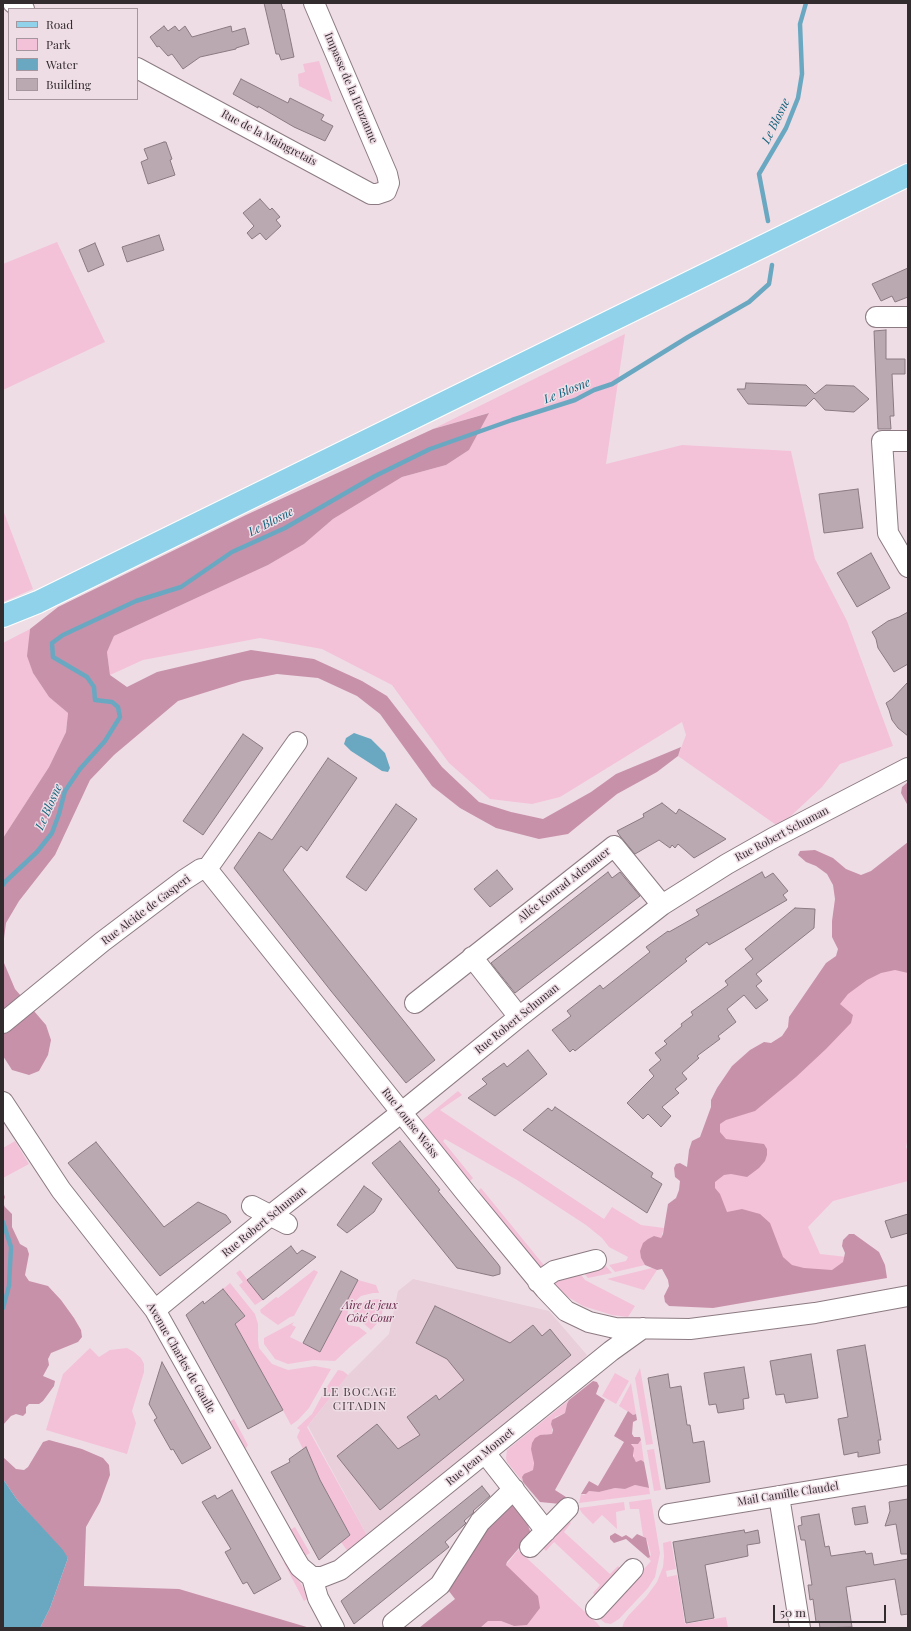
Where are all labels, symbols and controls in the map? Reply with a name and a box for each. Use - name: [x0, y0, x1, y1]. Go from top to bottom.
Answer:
- legend: [8, 8, 138, 100]
- text: Road: [46, 16, 73, 32]
- street label: Impasse de la Heuzanne: [322, 31, 380, 145]
- text: Park: [46, 36, 71, 52]
- text: Water: [46, 56, 78, 72]
- text: Building: [46, 76, 91, 92]
- water label: Le Blosne: [759, 96, 793, 146]
- street label: Rue de la Maingretais: [219, 107, 319, 169]
- water label: Le Blosne: [542, 375, 592, 407]
- water label: Le Blosne: [246, 505, 296, 539]
- water label: Le Blosne: [33, 782, 65, 832]
- street label: Rue Robert Schuman: [733, 804, 831, 864]
- street label: Allée Konrad Adenauer: [515, 845, 613, 925]
- street label: Rue Alcide de Gasperi: [99, 872, 193, 948]
- street label: Rue Robert Schuman: [472, 981, 562, 1057]
- street label: Rue Louise Weiss: [379, 1085, 441, 1161]
- street label: Rue Robert Schuman: [219, 1184, 309, 1260]
- park label: Aire de jeux Côté Cour: [342, 1299, 398, 1325]
- street label: Avenue Charles de Gaulle: [144, 1300, 218, 1416]
- district label: LE BOCAGE CITADIN: [323, 1385, 397, 1413]
- street label: Rue Jean Monnet: [443, 1426, 517, 1488]
- street label: Mail Camille Claudel: [736, 1479, 840, 1509]
- scale bar: [775, 1597, 888, 1623]
- text: 50 m: [780, 1604, 806, 1620]

